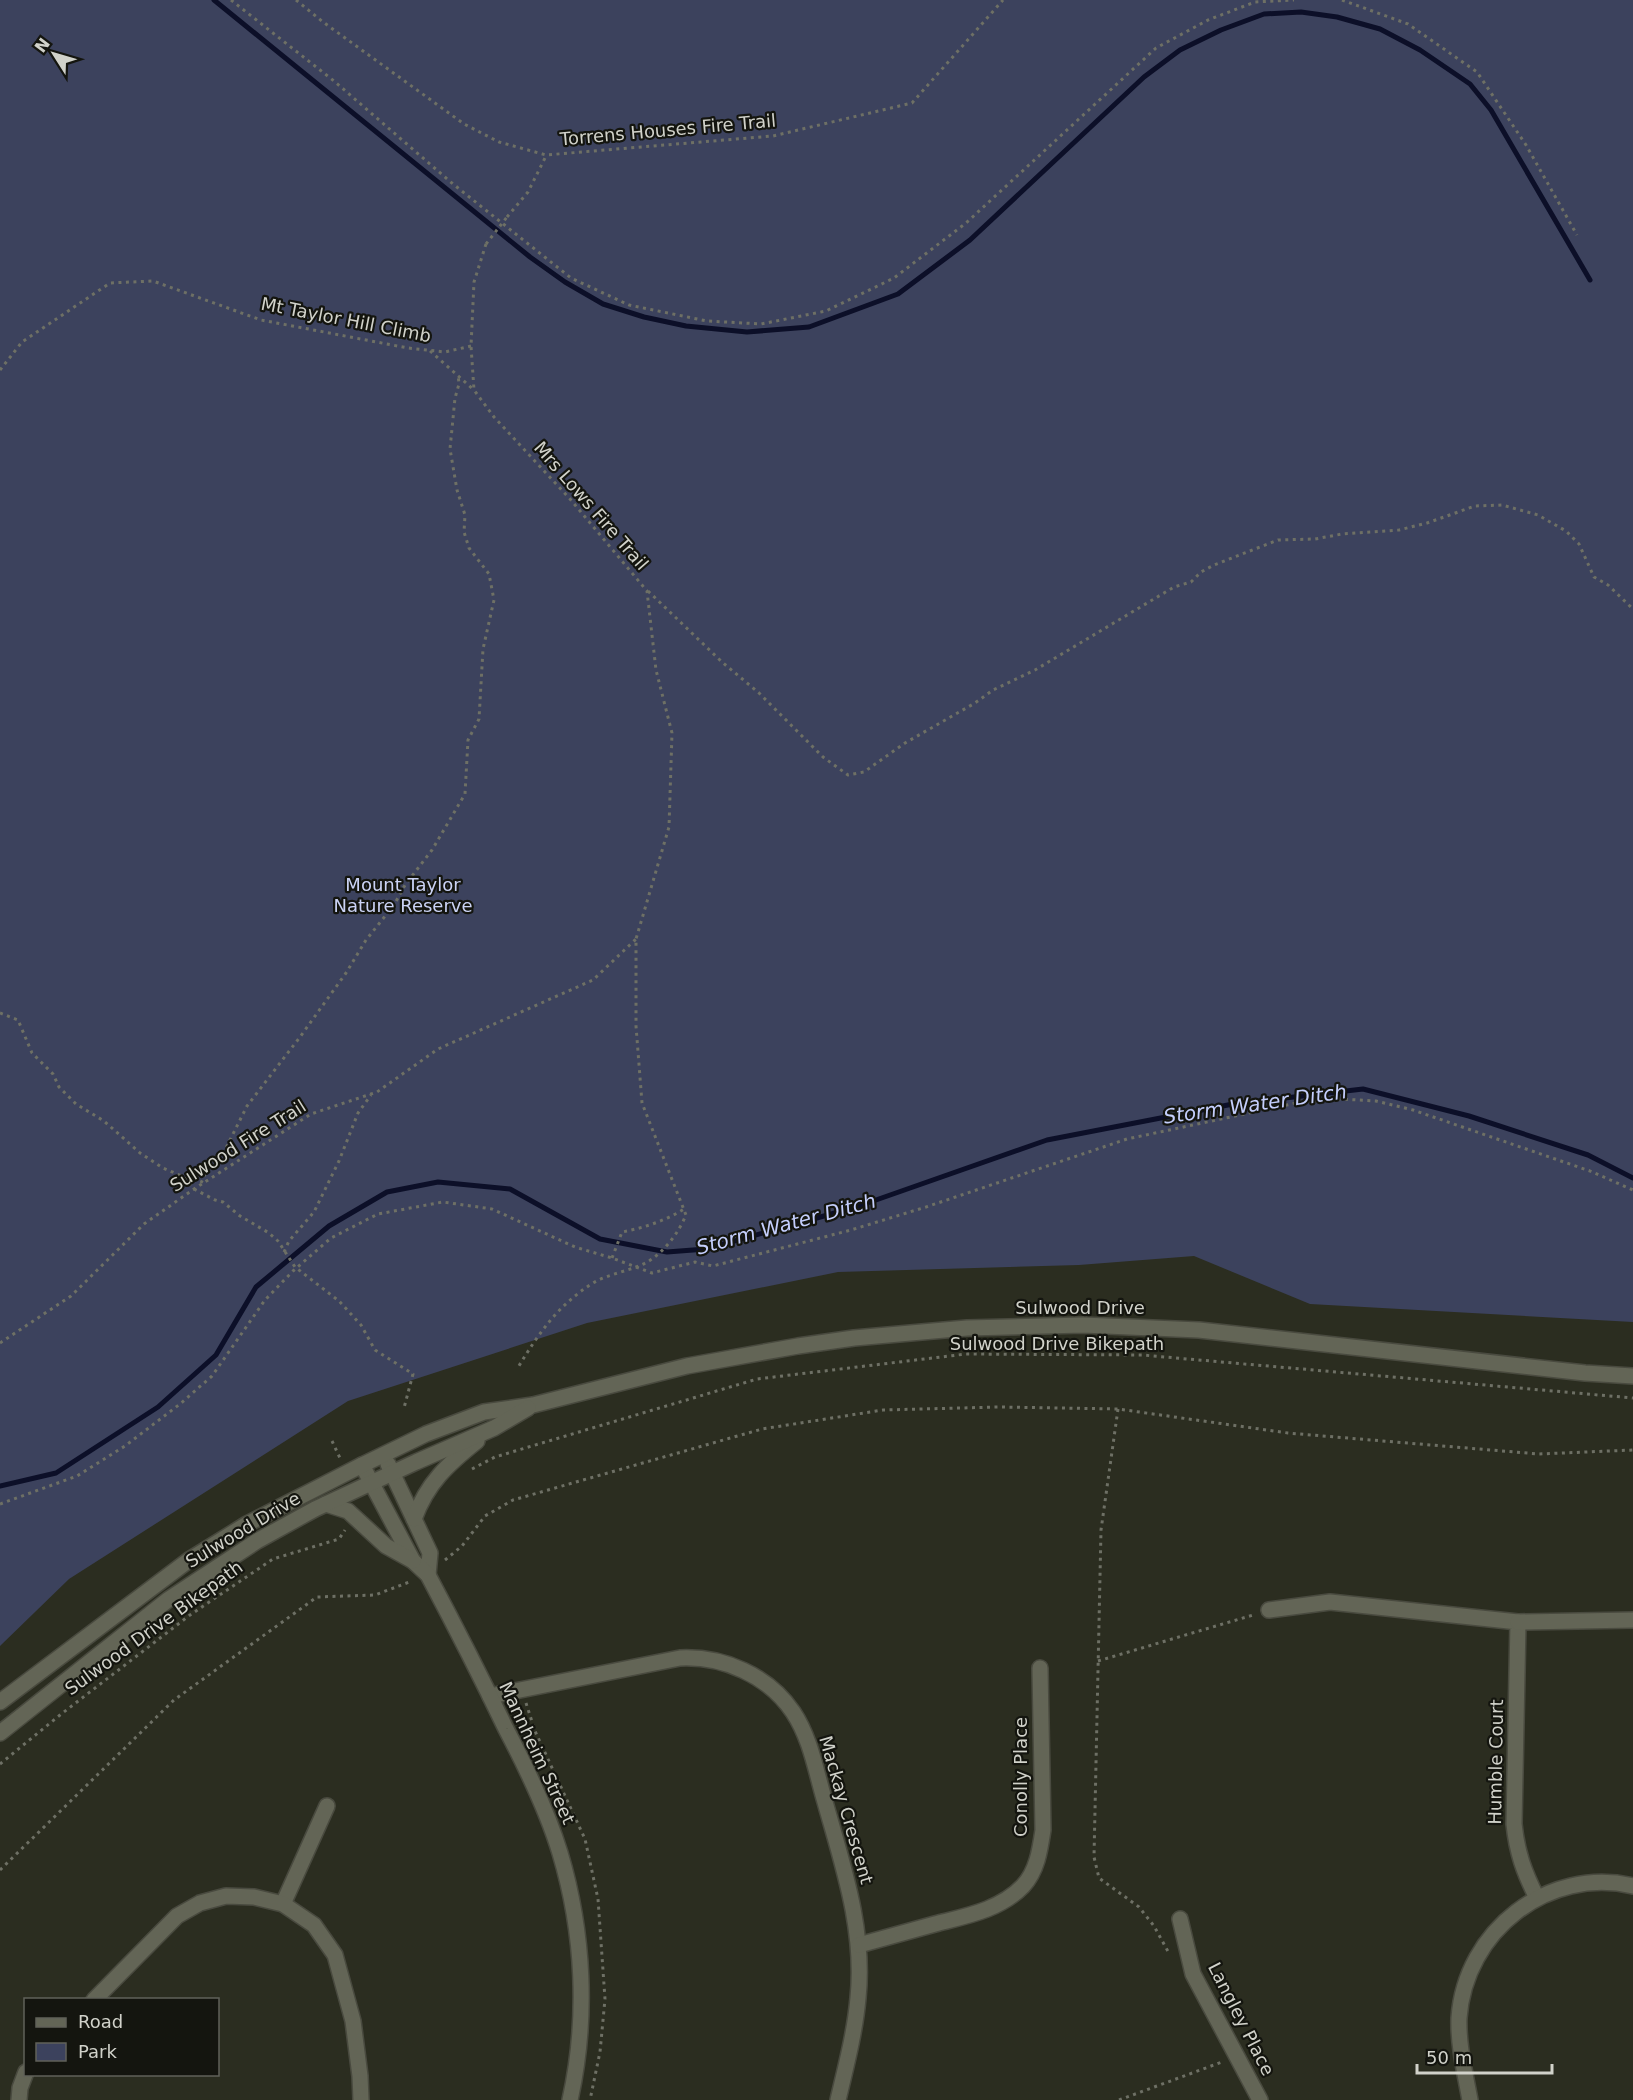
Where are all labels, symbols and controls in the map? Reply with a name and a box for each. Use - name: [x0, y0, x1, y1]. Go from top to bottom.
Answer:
- north arrow: [24, 24, 84, 84]
- text: N: [31, 34, 54, 56]
- street label: Torrens Houses Fire Trail: [558, 110, 777, 149]
- street label: Mt Taylor Hill Climb: [259, 293, 433, 346]
- street label: Mrs Lows Fire Trail: [530, 437, 653, 574]
- park label: Mount Taylor Nature Reserve: [333, 874, 473, 916]
- water label: Storm Water Ditch: [1162, 1079, 1348, 1129]
- street label: Sulwood Fire Trail: [166, 1095, 310, 1196]
- water label: Storm Water Ditch: [694, 1188, 878, 1260]
- street label: Sulwood Drive: [1015, 1297, 1145, 1318]
- street label: Sulwood Drive Bikepath: [950, 1333, 1164, 1354]
- street label: Sulwood Drive: [182, 1487, 304, 1572]
- street label: Sulwood Drive Bikepath: [61, 1556, 247, 1699]
- street label: Mannheim Street: [495, 1678, 580, 1827]
- street label: Humble Court: [1484, 1699, 1507, 1825]
- street label: Conolly Place: [1010, 1717, 1031, 1837]
- street label: Mackay Crescent: [815, 1733, 878, 1887]
- street label: Langley Place: [1204, 1959, 1279, 2079]
- legend: [24, 1998, 219, 2076]
- text: Road: [78, 2011, 123, 2032]
- scale bar: [1417, 2037, 1552, 2075]
- text: Park: [78, 2041, 117, 2062]
- text: 50 m: [1426, 2047, 1472, 2068]

